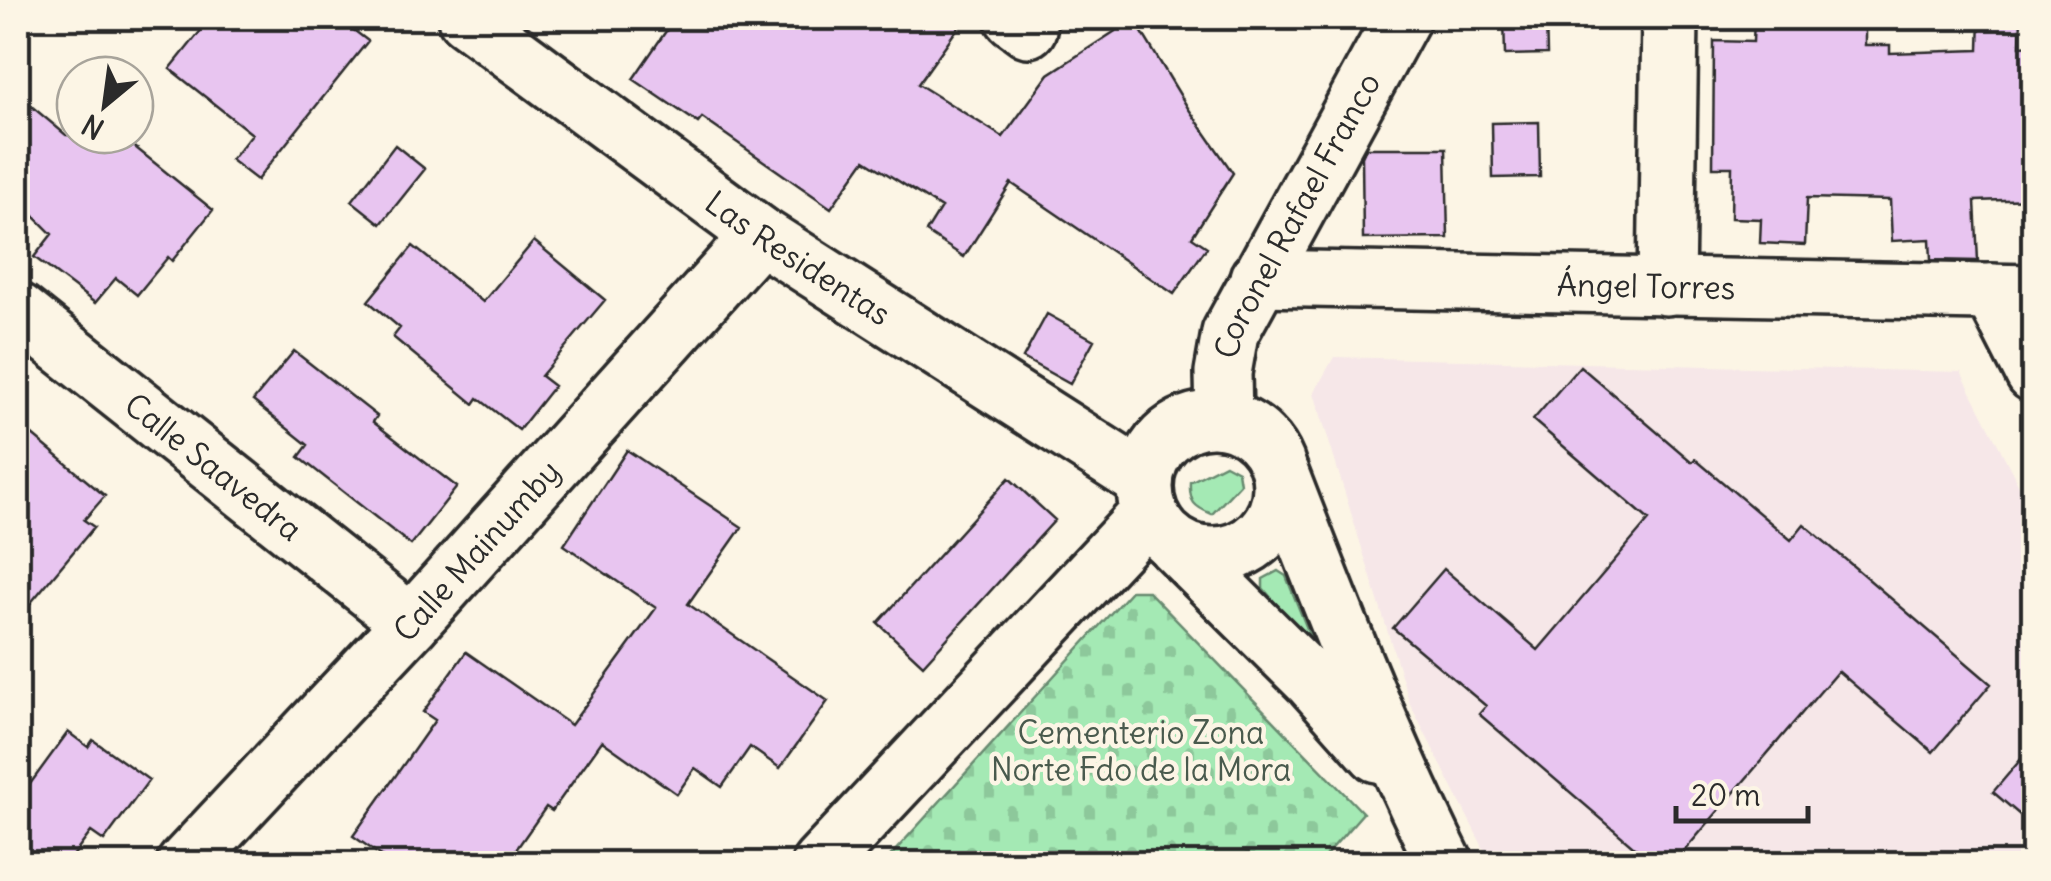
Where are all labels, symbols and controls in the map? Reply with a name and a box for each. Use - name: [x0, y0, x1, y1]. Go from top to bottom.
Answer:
- north arrow: [55, 55, 155, 155]
- street label: Coronel Rafael Franco: [1205, 65, 1389, 361]
- text: N: [76, 106, 110, 147]
- street label: Las Residentas: [698, 181, 899, 334]
- street label: Ángel Torres: [1556, 262, 1736, 308]
- street label: Calle Saavedra: [117, 383, 311, 549]
- street label: Calle Mainumby: [384, 451, 569, 650]
- park label: Cementerio Zona Norte Fdo de la Mora: [991, 712, 1291, 790]
- scale bar: [1676, 761, 1808, 823]
- text: 20 m: [1691, 776, 1761, 814]

